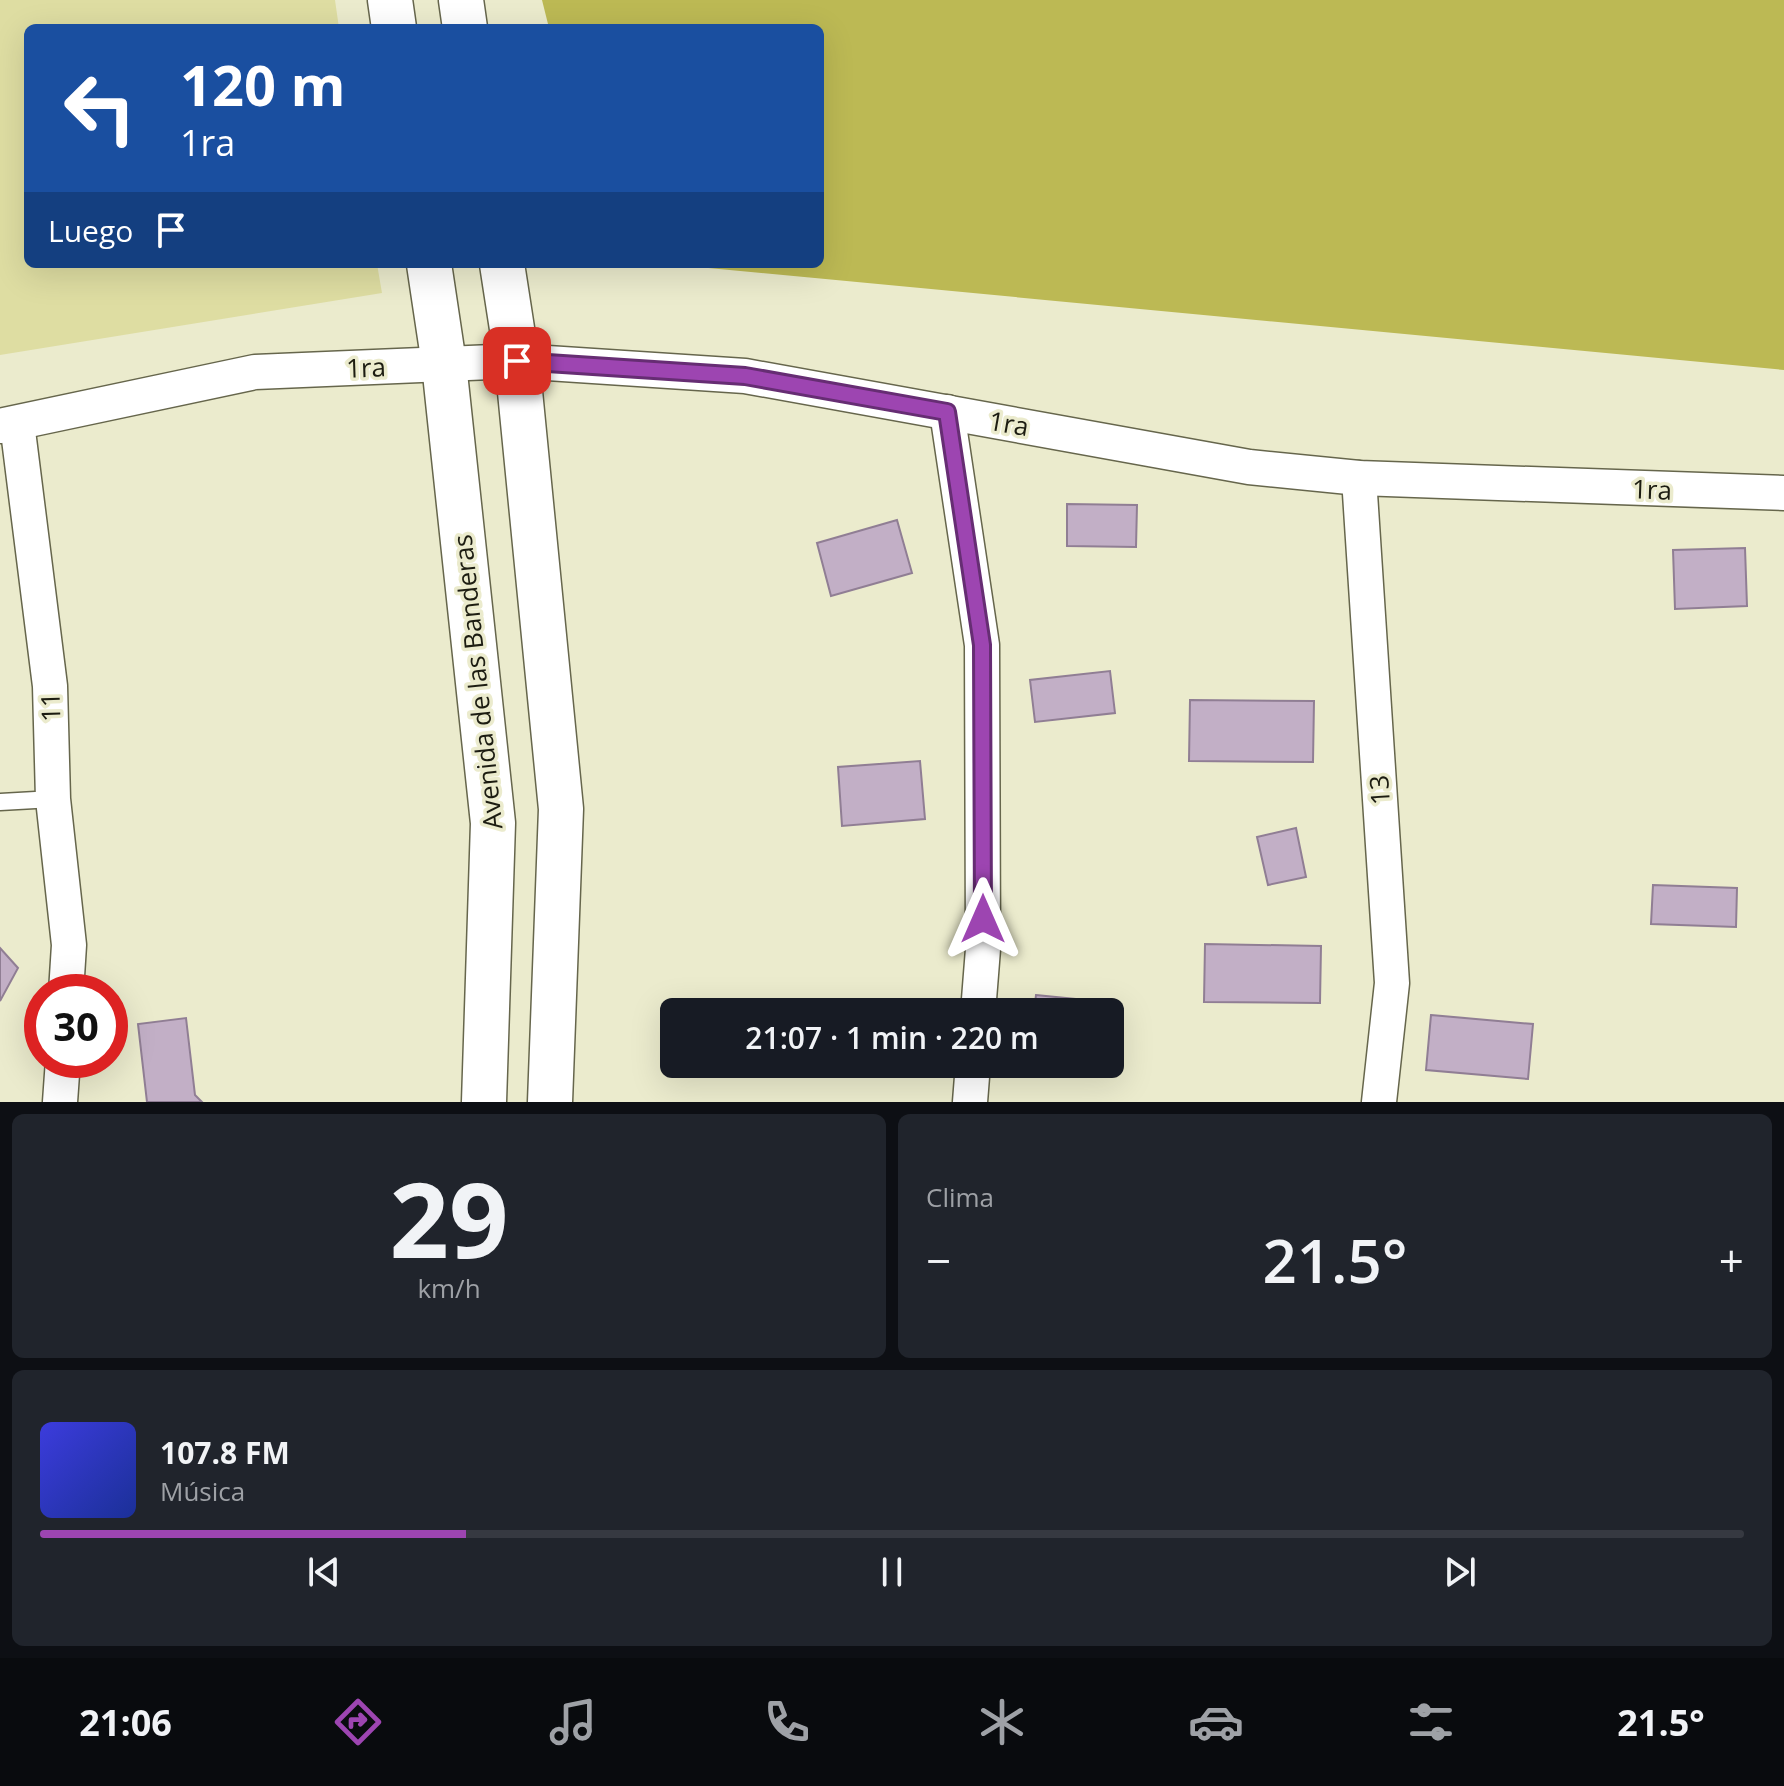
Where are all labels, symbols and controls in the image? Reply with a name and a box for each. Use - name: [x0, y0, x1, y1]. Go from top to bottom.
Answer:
- text: 120 m: [180, 46, 346, 122]
- icon: left: [48, 56, 152, 160]
- text: 1ra: [180, 118, 235, 167]
- icon: arrive: [149, 208, 193, 252]
- text: Luego: [48, 210, 133, 251]
- pin: [483, 327, 551, 395]
- icon: arrive: [495, 339, 539, 383]
- street label: 1ra: [345, 348, 387, 386]
- street label: 1ra: [986, 402, 1032, 444]
- street label: 1ra: [1631, 470, 1673, 508]
- street label: Avenida de las Banderas: [444, 533, 510, 831]
- street label: 11: [31, 692, 69, 722]
- street label: 13: [1360, 774, 1398, 806]
- position arrow: [941, 877, 1025, 961]
- speed limit sign: 30: [24, 974, 128, 1078]
- text: 21:07 · 1 min · 220 m: [745, 1017, 1039, 1058]
- text: 29: [390, 1147, 508, 1288]
- text: Clima: [926, 1179, 994, 1215]
- text: 21.5°: [1262, 1219, 1408, 1301]
- text: −: [926, 1230, 951, 1290]
- text: +: [1719, 1230, 1744, 1290]
- text: km/h: [417, 1270, 481, 1306]
- text: 107.8 FM: [160, 1432, 290, 1473]
- text: Música: [160, 1473, 245, 1509]
- icon: previous: [302, 1550, 346, 1594]
- icon: pause: [870, 1550, 914, 1594]
- icon: next: [1438, 1550, 1482, 1594]
- icon: directions: [330, 1694, 386, 1750]
- icon: music: [545, 1694, 601, 1750]
- icon: phone: [759, 1694, 815, 1750]
- icon: climate: [974, 1694, 1030, 1750]
- icon: car: [1188, 1694, 1244, 1750]
- icon: filters: [1403, 1694, 1459, 1750]
- text: 21:06: [79, 1698, 172, 1747]
- text: 21.5°: [1617, 1698, 1705, 1747]

